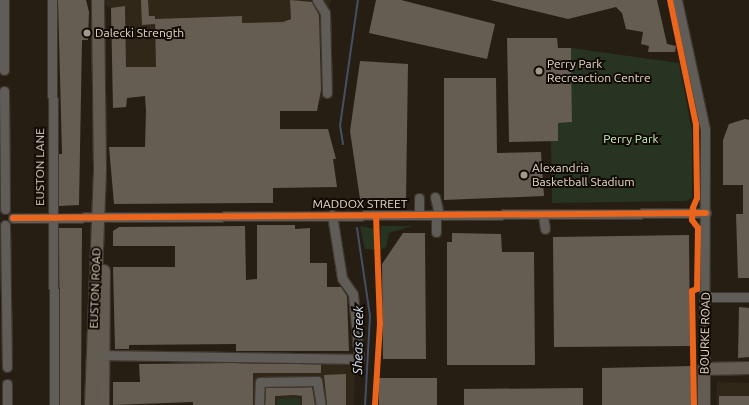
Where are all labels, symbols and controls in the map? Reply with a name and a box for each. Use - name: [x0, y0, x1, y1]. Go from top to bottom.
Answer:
- place label: Dalecki Strength: [95, 26, 184, 40]
- marker: Dalecki Strength: [82, 28, 92, 38]
- place label: Perry Park Recreaction Centre: [547, 57, 651, 85]
- marker: Perry Park Recreaction Centre: [534, 66, 544, 76]
- street label: EUSTON LANE: [33, 128, 47, 206]
- park label: Perry Park: [603, 132, 659, 146]
- place label: Alexandria Basketball Stadium: [532, 161, 635, 189]
- marker: Alexandria Basketball Stadium: [519, 170, 529, 180]
- street label: MADDOX STREET: [313, 197, 407, 211]
- street label: EUSTON ROAD: [86, 247, 104, 329]
- street label: BOURKE ROAD: [697, 292, 713, 374]
- water label: Sheas Creek: [350, 306, 366, 374]

